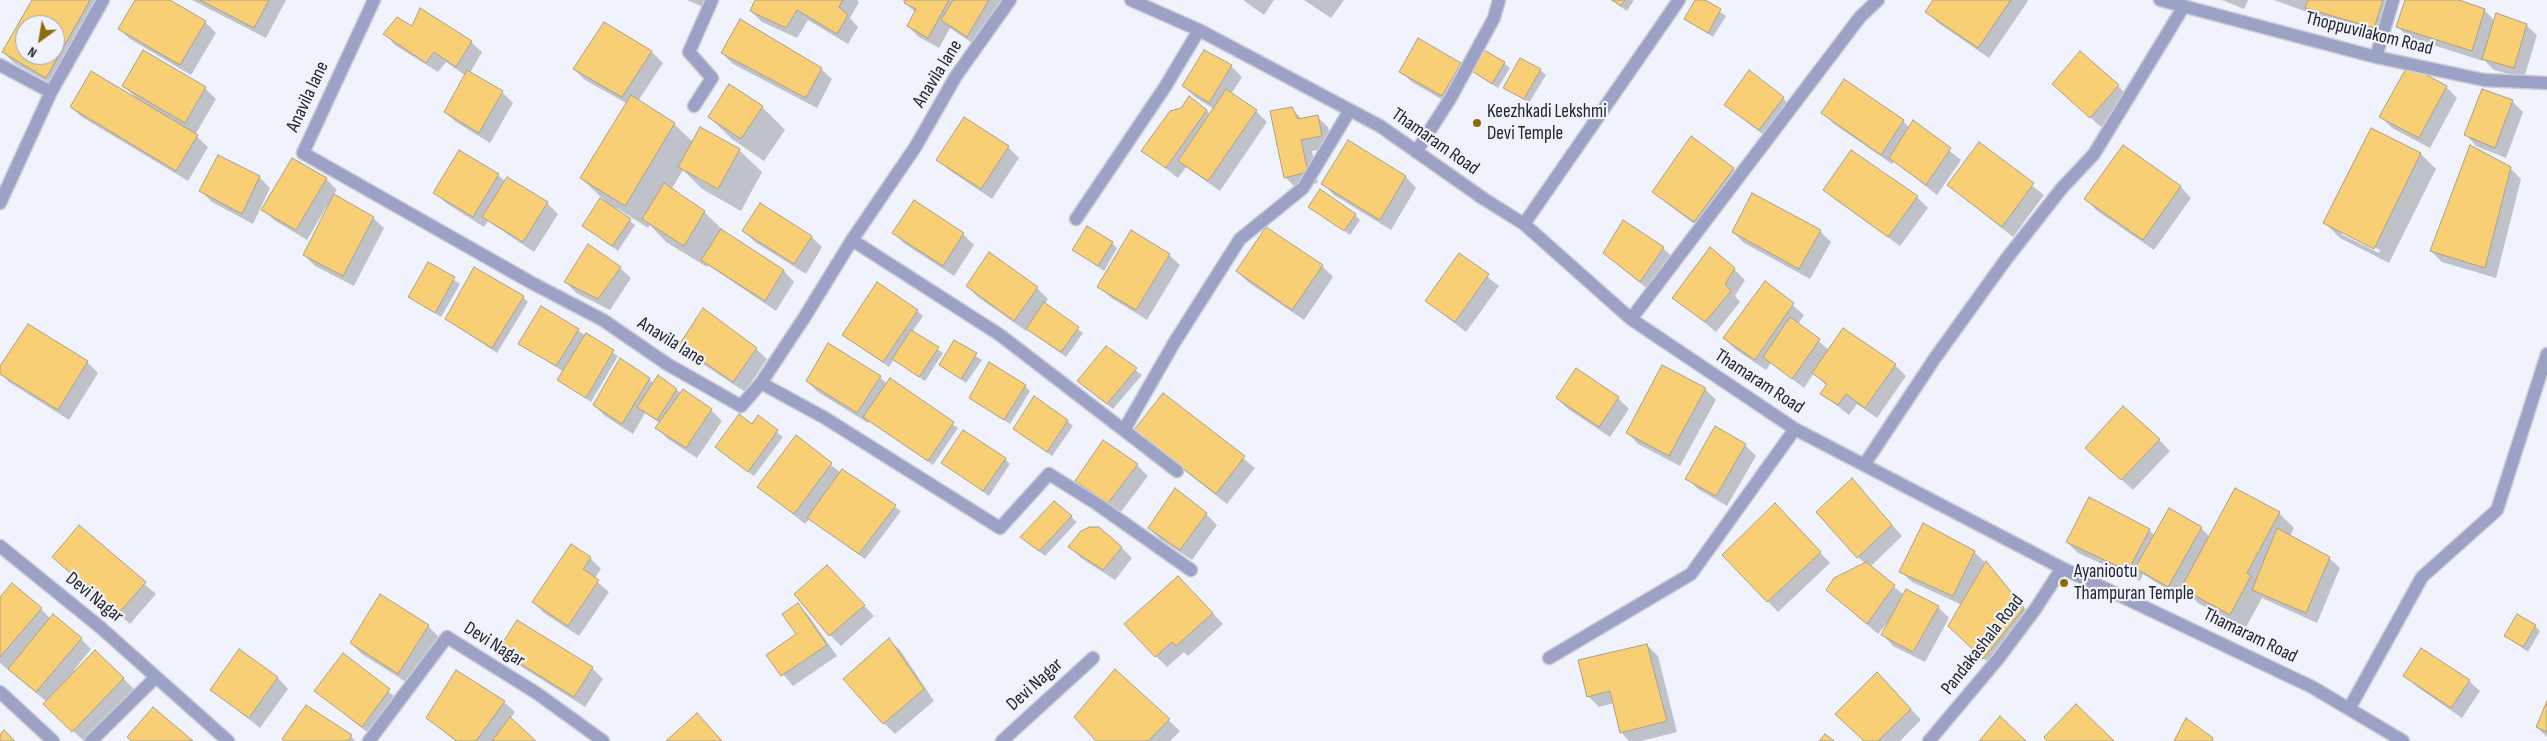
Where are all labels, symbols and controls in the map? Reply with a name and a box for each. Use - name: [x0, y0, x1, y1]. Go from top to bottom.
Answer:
- street label: Thoppuvilakom Road: [2303, 7, 2435, 61]
- north arrow: [15, 15, 65, 65]
- street label: Anavila lane: [908, 36, 968, 112]
- text: N: [25, 43, 40, 61]
- street label: Anavila lane: [282, 58, 334, 136]
- place label: Keezhkadi Lekshmi Devi Temple: [1487, 101, 1607, 145]
- street label: Thamaram Road: [1387, 103, 1483, 181]
- marker: Keezhkadi Lekshmi Devi Temple: [1471, 117, 1483, 129]
- street label: Anavila lane: [633, 312, 709, 372]
- street label: Thamaram Road: [1710, 345, 1808, 419]
- place label: Ayaniootu Thampuran Temple: [2074, 561, 2194, 605]
- street label: Devi Nagar: [60, 568, 128, 628]
- marker: Ayaniootu Thampuran Temple: [2058, 577, 2070, 589]
- street label: Pandakashala Road: [1937, 590, 2029, 700]
- street label: Thamaram Road: [2199, 603, 2301, 669]
- street label: Devi Nagar: [459, 617, 529, 673]
- street label: Devi Nagar: [1002, 654, 1068, 716]

